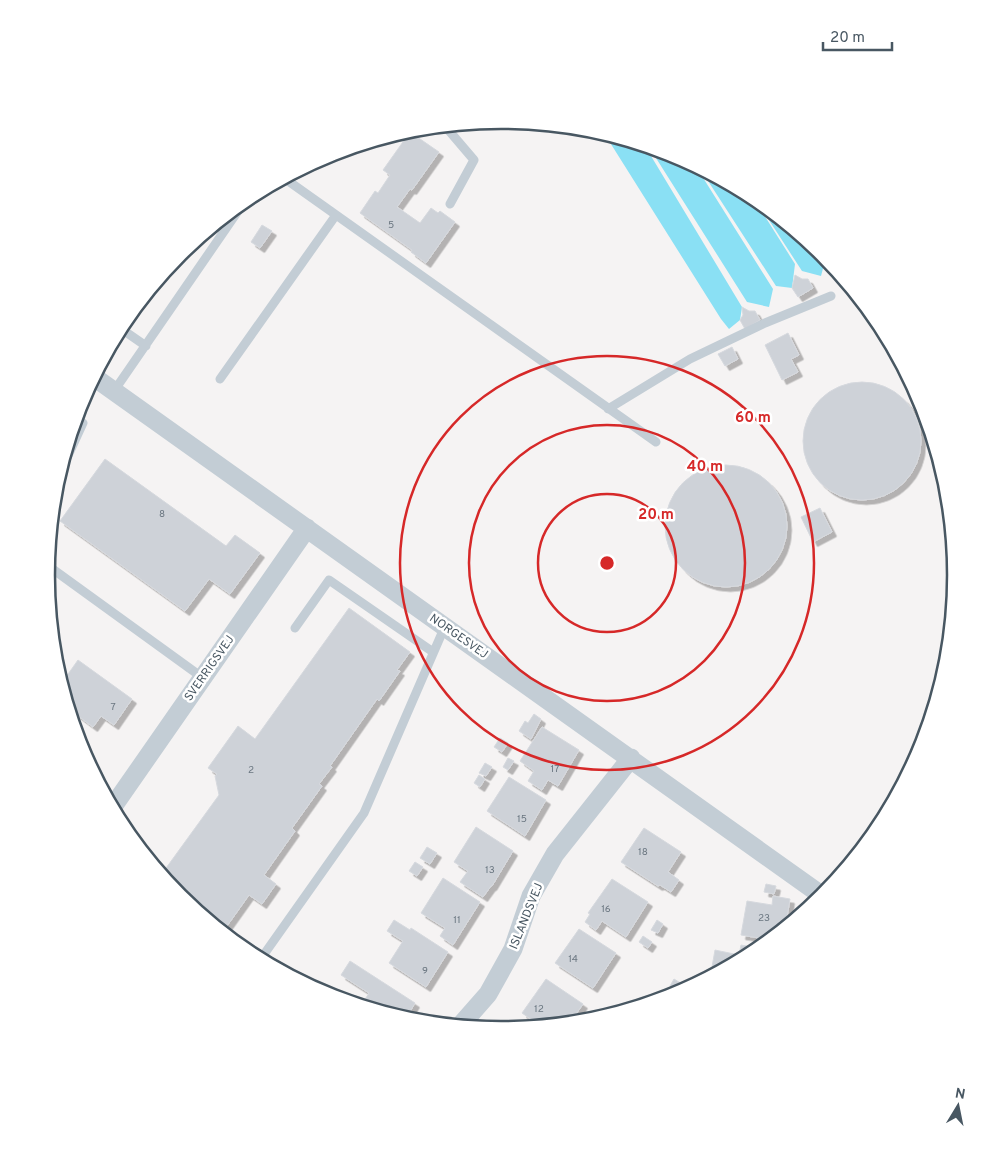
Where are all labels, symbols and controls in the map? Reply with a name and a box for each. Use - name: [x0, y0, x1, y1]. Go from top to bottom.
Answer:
- scale bar: [823, 20, 892, 52]
- text: 20 m: [830, 29, 865, 48]
- house number: 5: [388, 219, 394, 232]
- text: 60 m: [735, 409, 771, 428]
- text: 40 m: [687, 458, 723, 477]
- text: 20 m: [638, 506, 674, 525]
- house number: 8: [159, 508, 165, 521]
- centre of rings: [598, 554, 616, 572]
- street label: NORGESVEJ: [426, 611, 491, 663]
- street label: SVERRIGSVEJ: [181, 632, 238, 705]
- house number: 7: [110, 701, 116, 714]
- house number: 17: [551, 763, 559, 776]
- house number: 2: [248, 764, 254, 777]
- house number: 15: [517, 813, 527, 826]
- house number: 18: [638, 846, 648, 859]
- house number: 13: [485, 864, 495, 877]
- street label: ISLANDSVEJ: [506, 881, 547, 952]
- house number: 16: [601, 903, 611, 916]
- house number: 23: [758, 912, 770, 925]
- house number: 11: [453, 914, 461, 927]
- house number: 14: [568, 953, 578, 966]
- house number: 9: [422, 965, 428, 978]
- house number: 12: [534, 1003, 544, 1016]
- north arrow: [933, 1081, 983, 1131]
- text: N: [954, 1085, 966, 1104]

